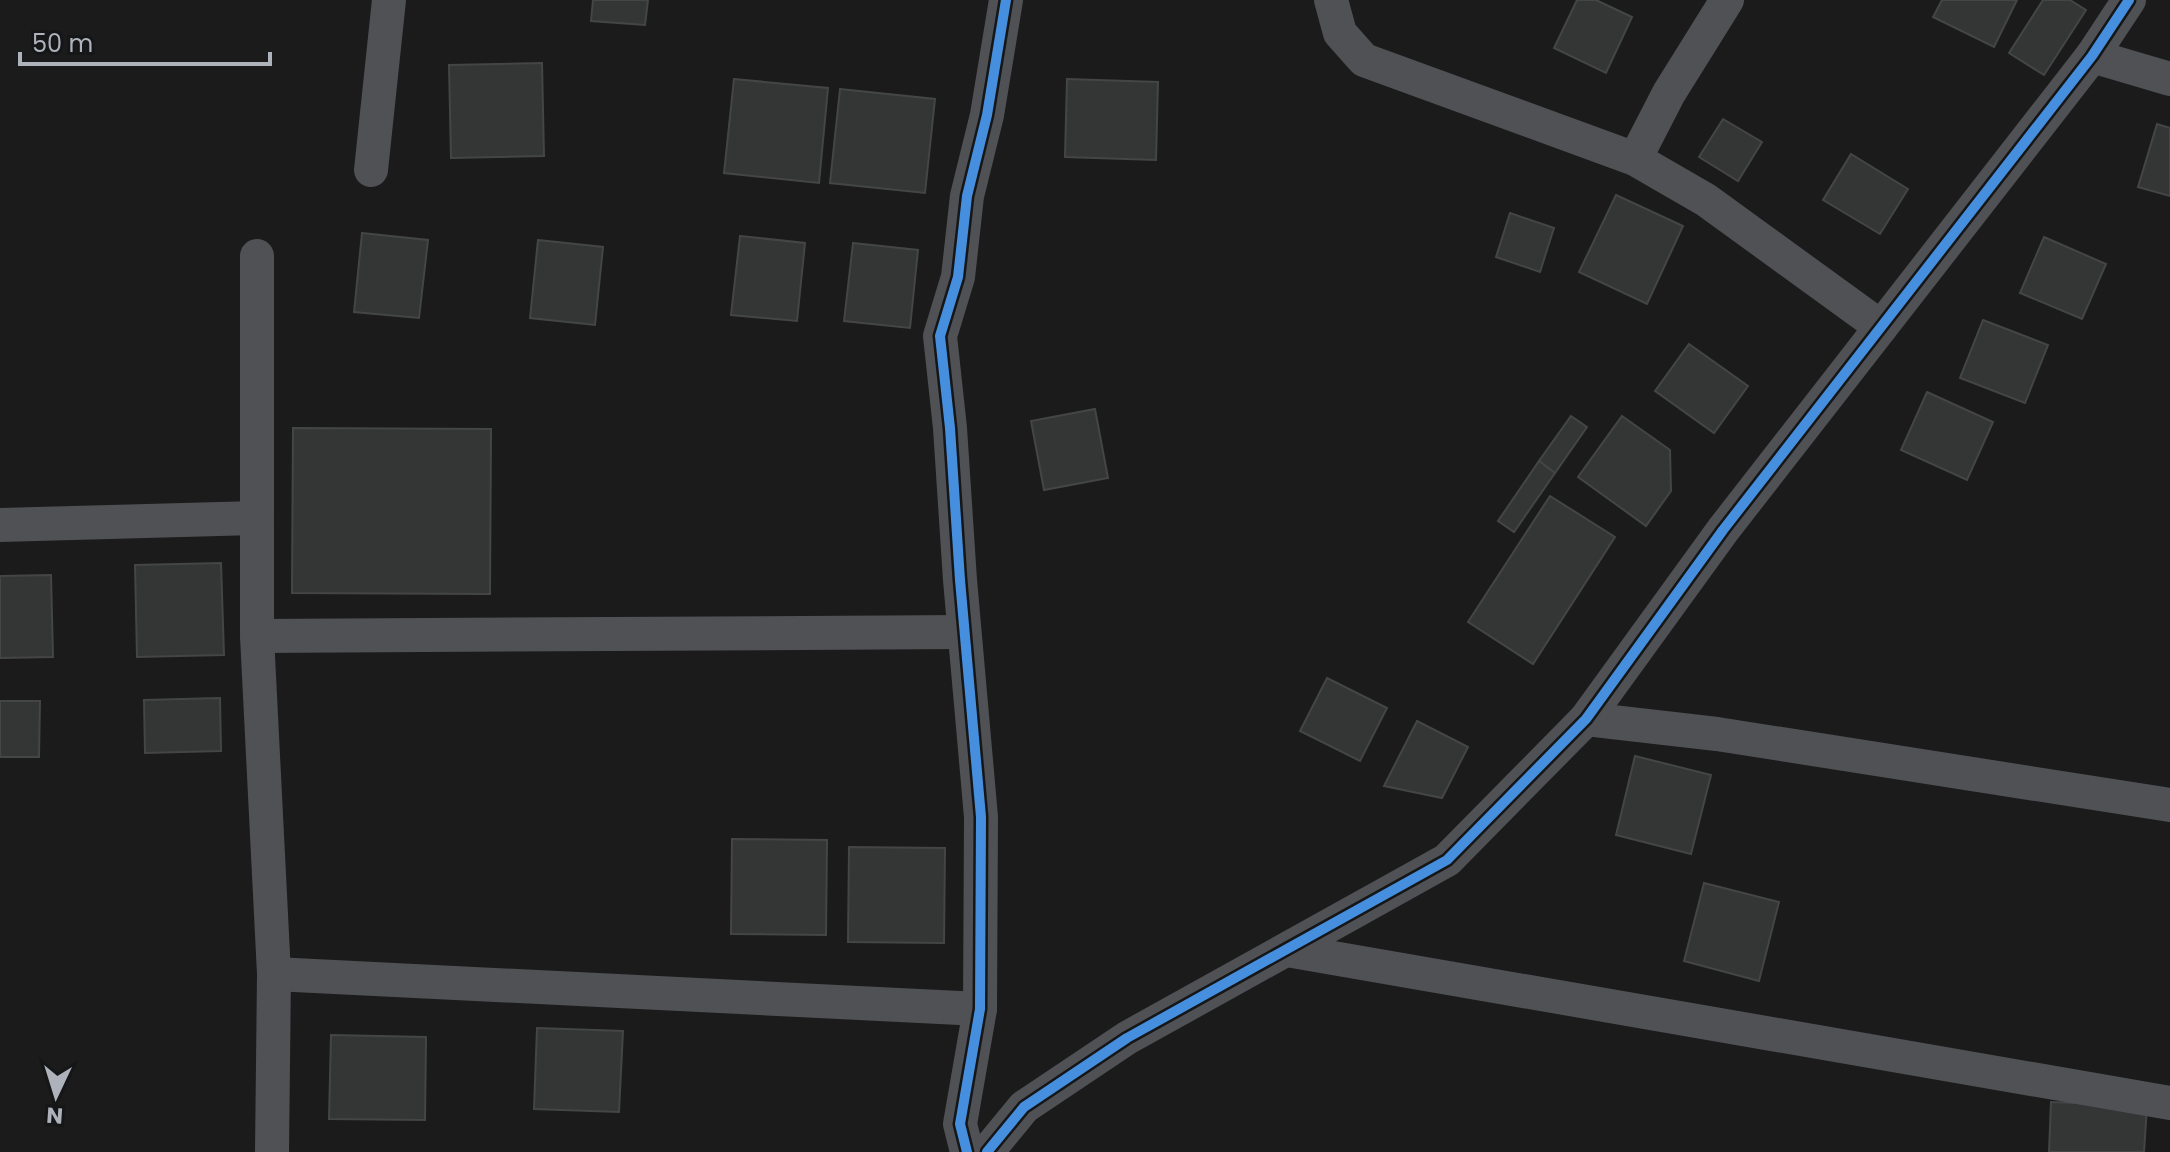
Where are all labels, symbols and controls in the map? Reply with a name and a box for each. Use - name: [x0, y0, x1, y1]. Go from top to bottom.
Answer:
- scale bar: [20, 16, 270, 66]
- text: 50 m: [32, 27, 93, 60]
- north arrow: [16, 1056, 96, 1136]
- text: N: [45, 1099, 64, 1131]

